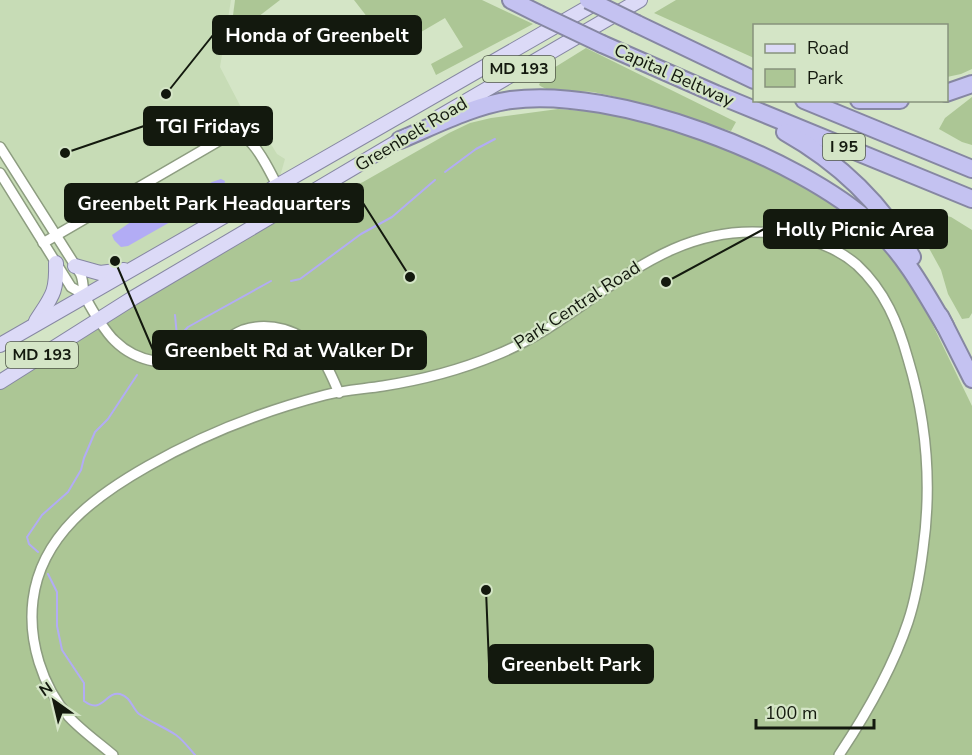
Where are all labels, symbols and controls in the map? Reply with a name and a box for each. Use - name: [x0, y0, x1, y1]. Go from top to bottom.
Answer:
- callout: Honda of Greenbelt: [213, 16, 421, 54]
- text: Honda of Greenbelt: [225, 22, 409, 49]
- legend: [753, 24, 948, 102]
- text: Road: [807, 36, 849, 60]
- street label: Capital Beltway: [610, 38, 738, 112]
- road number: MD 193: [483, 56, 555, 82]
- text: Park: [807, 66, 844, 90]
- street label: Greenbelt Road: [350, 91, 472, 177]
- callout: TGI Fridays: [144, 107, 272, 145]
- text: TGI Fridays: [156, 113, 260, 140]
- road number: I 95: [823, 134, 865, 160]
- callout: Greenbelt Park Headquarters: [65, 184, 363, 222]
- text: Greenbelt Park Headquarters: [77, 190, 351, 217]
- callout: Holly Picnic Area: [764, 210, 947, 248]
- text: Holly Picnic Area: [776, 216, 934, 243]
- street label: Park Central Road: [509, 255, 645, 355]
- callout: Greenbelt Rd at Walker Dr: [153, 331, 426, 369]
- text: Greenbelt Rd at Walker Dr: [165, 337, 414, 364]
- road number: MD 193: [6, 342, 78, 368]
- callout: Greenbelt Park: [489, 645, 653, 683]
- text: Greenbelt Park: [501, 651, 642, 678]
- north arrow: [24, 671, 84, 731]
- text: N: [35, 677, 57, 702]
- scale bar: [756, 692, 874, 730]
- text: 100 m: [765, 701, 817, 725]

